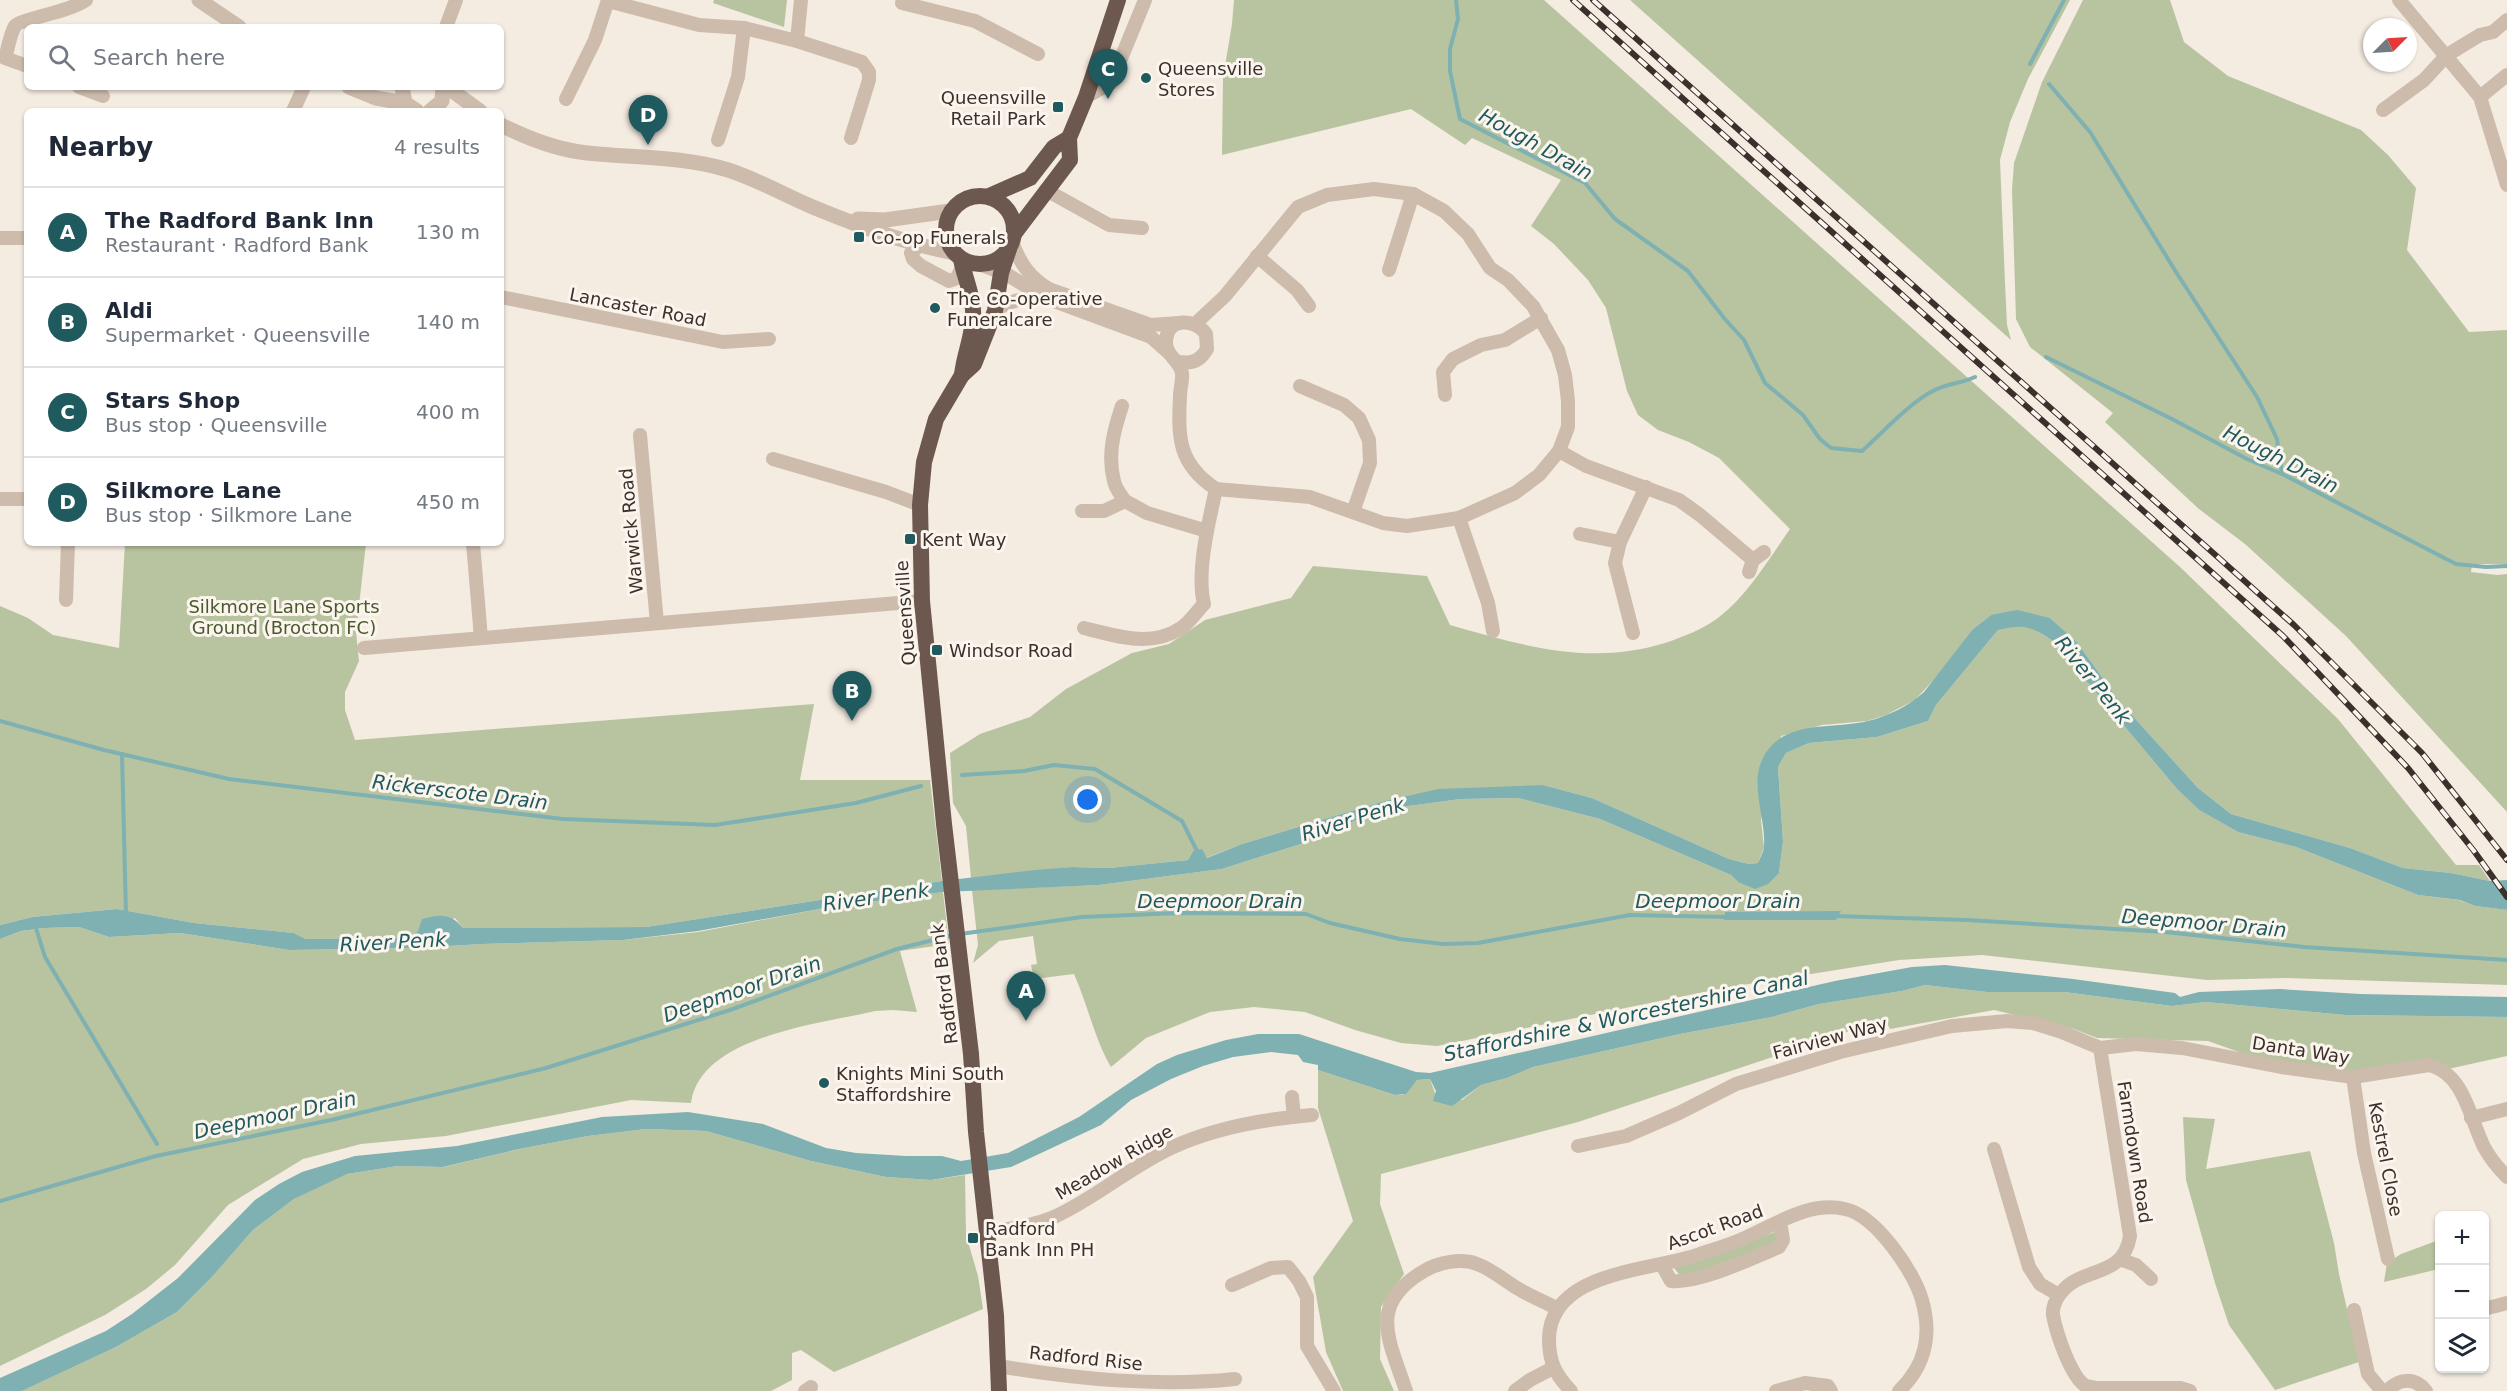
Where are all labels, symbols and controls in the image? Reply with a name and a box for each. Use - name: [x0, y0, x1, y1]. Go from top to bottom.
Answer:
- north arrow: [2363, 18, 2417, 72]
- search box: [24, 24, 504, 90]
- icon: search: [45, 41, 78, 74]
- text: Search here: [93, 45, 225, 70]
- pin: C: [1088, 50, 1128, 99]
- place label: Queensville Stores: [1158, 58, 1263, 100]
- marker: Queensville Stores: [1139, 71, 1153, 85]
- place label: Queensville Retail Park: [941, 87, 1047, 129]
- pin: D: [628, 96, 668, 145]
- marker: Queensville Retail Park: [1051, 100, 1065, 114]
- water label: Hough Drain: [1475, 103, 1597, 185]
- text: Nearby: [48, 132, 153, 162]
- text: 4 results: [394, 135, 480, 159]
- text: The Radford Bank Inn: [105, 208, 374, 233]
- text: A: [60, 220, 75, 244]
- text: 130 m: [416, 220, 480, 244]
- place label: Co-op Funerals: [871, 227, 1006, 248]
- marker: Co-op Funerals: [852, 230, 866, 244]
- text: Restaurant · Radford Bank: [105, 233, 368, 257]
- street label: Lancaster Road: [568, 283, 708, 331]
- place label: The Co-operative Funeralcare: [946, 288, 1103, 330]
- text: Aldi: [105, 298, 153, 323]
- marker: The Co-operative Funeralcare: [928, 301, 942, 315]
- text: B: [60, 310, 75, 334]
- text: 140 m: [416, 310, 480, 334]
- text: Supermarket · Queensville: [105, 323, 370, 347]
- text: Stars Shop: [105, 388, 240, 413]
- text: C: [60, 400, 75, 424]
- text: 400 m: [416, 400, 480, 424]
- text: Bus stop · Queensville: [105, 413, 327, 437]
- water label: Hough Drain: [2220, 420, 2342, 498]
- street label: Warwick Road: [615, 467, 647, 595]
- text: Silkmore Lane: [105, 478, 281, 503]
- text: D: [59, 490, 76, 514]
- text: 450 m: [416, 490, 480, 514]
- text: Bus stop · Silkmore Lane: [105, 503, 352, 527]
- place label: Kent Way: [922, 529, 1007, 550]
- marker: Kent Way: [903, 532, 917, 546]
- street label: Queensville: [891, 560, 919, 666]
- park label: Silkmore Lane Sports Ground (Brocton FC): [188, 596, 380, 638]
- water label: River Penk: [2050, 631, 2137, 730]
- place label: Windsor Road: [949, 640, 1073, 661]
- marker: Windsor Road: [930, 643, 944, 657]
- pin: B: [832, 672, 872, 721]
- water label: Rickerscote Drain: [371, 769, 549, 815]
- your location: [1073, 785, 1102, 814]
- water label: River Penk: [1298, 791, 1409, 846]
- water label: River Penk: [821, 877, 932, 916]
- water label: Deepmoor Drain: [1137, 889, 1303, 913]
- water label: Deepmoor Drain: [1635, 889, 1801, 913]
- water label: Deepmoor Drain: [2121, 904, 2287, 942]
- street label: Radford Bank: [926, 922, 962, 1046]
- water label: River Penk: [339, 927, 448, 957]
- water label: Deepmoor Drain: [660, 951, 824, 1027]
- water label: Staffordshire & Worcestershire Canal: [1441, 965, 1811, 1066]
- pin: A: [1006, 972, 1046, 1021]
- street label: Fairview Way: [1770, 1013, 1890, 1063]
- street label: Danta Way: [2251, 1032, 2352, 1068]
- place label: Knights Mini South Staffordshire: [836, 1063, 1004, 1105]
- marker: Knights Mini South Staffordshire: [817, 1076, 831, 1090]
- street label: Farmdown Road: [2113, 1079, 2157, 1225]
- water label: Deepmoor Drain: [192, 1086, 358, 1144]
- street label: Kestrel Close: [2365, 1100, 2407, 1218]
- street label: Meadow Ridge: [1052, 1120, 1176, 1204]
- street label: Ascot Road: [1664, 1200, 1766, 1254]
- map controls: [2435, 1211, 2489, 1373]
- button: +: [2435, 1211, 2489, 1265]
- place label: Radford Bank Inn PH: [985, 1218, 1094, 1260]
- marker: Radford Bank Inn PH: [966, 1231, 980, 1245]
- button: −: [2435, 1265, 2489, 1319]
- button: layers: [2435, 1319, 2489, 1373]
- street label: Radford Rise: [1028, 1342, 1144, 1374]

